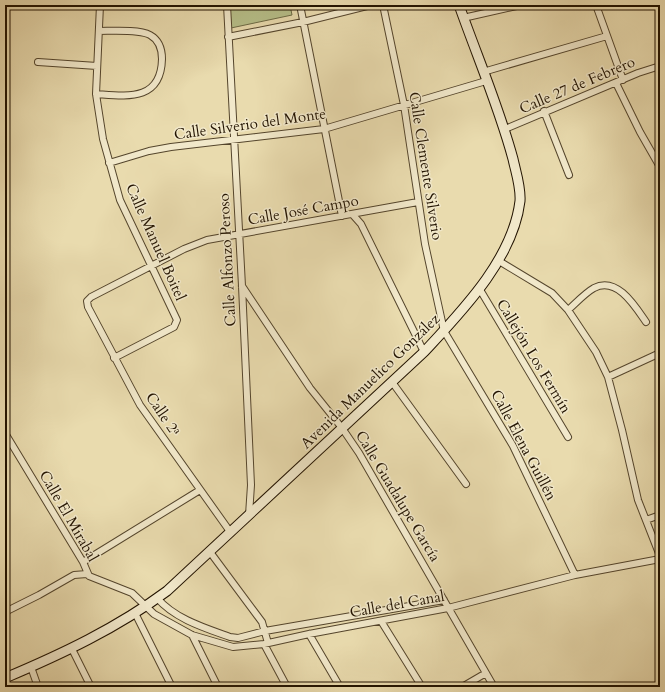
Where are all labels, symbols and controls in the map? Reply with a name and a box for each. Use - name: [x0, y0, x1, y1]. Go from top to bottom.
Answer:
- street label: Calle 27 de Febrero: [516, 52, 638, 118]
- street label: Calle Clemente Silverio: [404, 90, 448, 242]
- street label: Calle Silverio del Monte: [173, 103, 327, 145]
- street label: Calle Manuel Boitel: [121, 180, 191, 304]
- street label: Calle José Campo: [246, 190, 360, 230]
- street label: Calle Alfonzo Peroso: [214, 193, 240, 327]
- street label: Callejón Los Fermín: [492, 295, 576, 417]
- street label: Avenida Manuelico González: [296, 309, 444, 453]
- street label: Calle Elena Guillén: [486, 386, 562, 504]
- street label: Calle 2ª: [141, 388, 185, 440]
- street label: Calle Guadalupe García: [351, 427, 445, 566]
- street label: Calle El Mirabal: [35, 467, 103, 565]
- street label: Calle del Canal: [348, 586, 446, 622]

